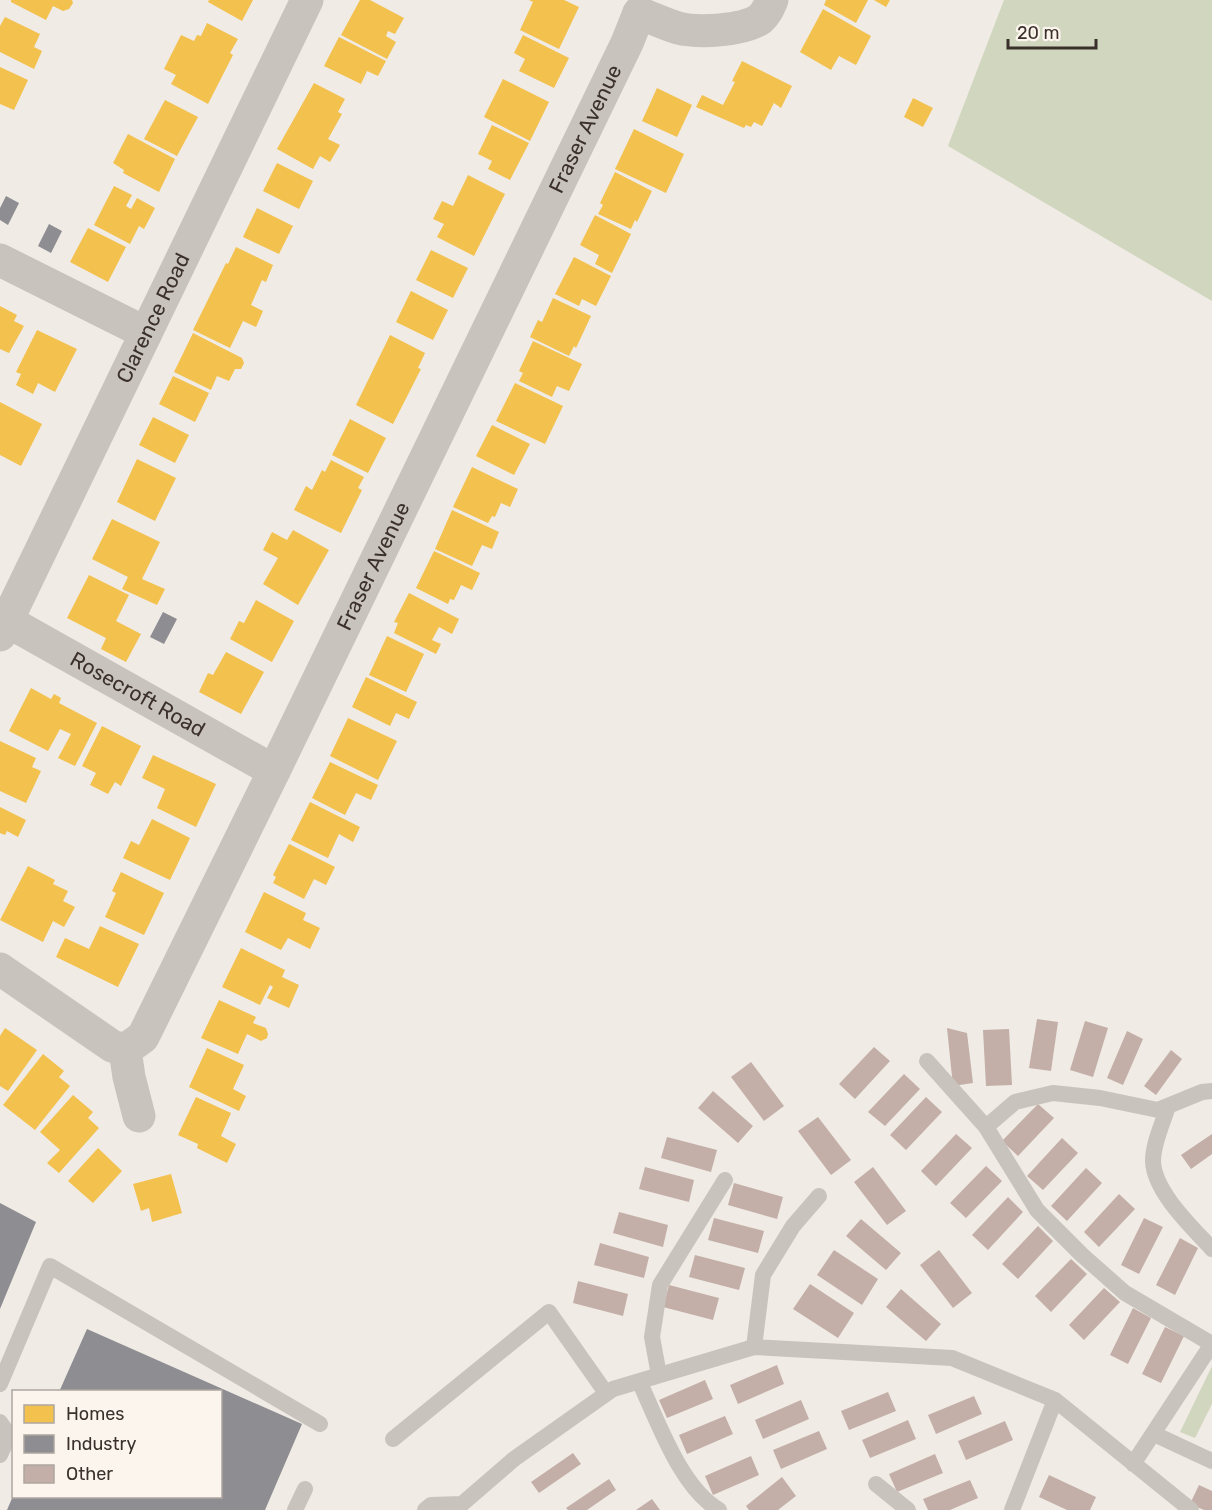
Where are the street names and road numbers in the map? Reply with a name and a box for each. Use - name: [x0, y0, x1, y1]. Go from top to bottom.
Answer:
- street label: Fraser Avenue: [543, 60, 627, 197]
- street label: Clarence Road: [111, 249, 195, 387]
- street label: Fraser Avenue: [331, 498, 415, 634]
- street label: Rosecroft Road: [66, 646, 210, 742]

